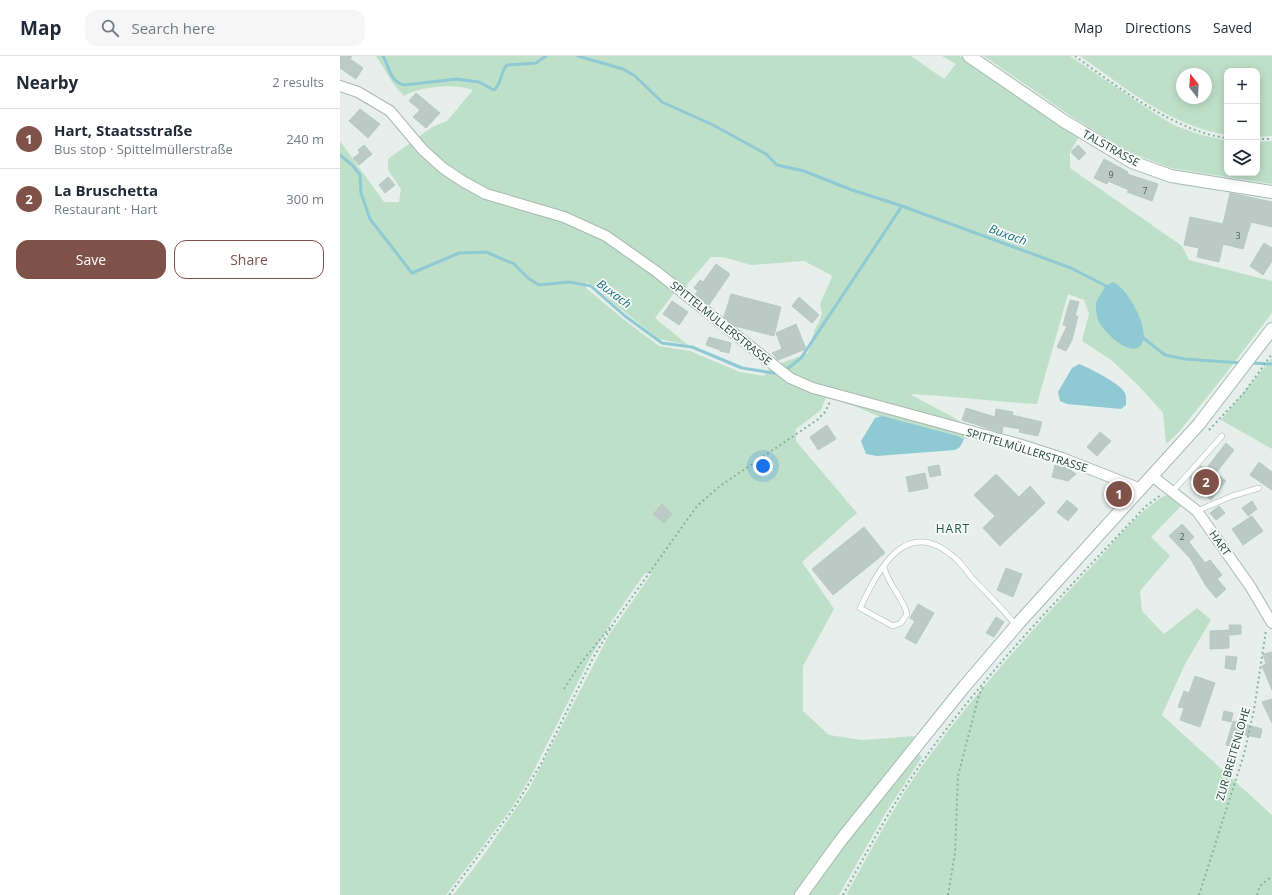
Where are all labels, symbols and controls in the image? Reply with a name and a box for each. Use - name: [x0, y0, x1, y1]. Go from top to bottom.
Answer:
- search box: [85, 10, 365, 46]
- text: Map: [20, 15, 61, 41]
- icon: search: [99, 17, 121, 39]
- text: Search here: [131, 18, 215, 38]
- text: Map: [1074, 18, 1103, 37]
- text: Directions: [1125, 18, 1191, 37]
- text: Saved: [1213, 18, 1252, 37]
- north arrow: [1176, 68, 1212, 104]
- map controls: [1224, 68, 1260, 176]
- button: +: [1224, 68, 1260, 104]
- text: Nearby: [16, 71, 78, 94]
- text: 2 results: [272, 73, 324, 91]
- button: −: [1224, 104, 1260, 140]
- text: Hart, Staatsstraße: [54, 120, 192, 140]
- street label: TALSTRASSE: [1080, 126, 1142, 169]
- text: 1: [25, 130, 33, 148]
- text: 240 m: [286, 130, 324, 148]
- text: Bus stop · Spittelmüllerstraße: [54, 140, 233, 158]
- button: layers: [1224, 140, 1260, 176]
- house number: 9: [1108, 168, 1114, 181]
- text: La Bruschetta: [54, 180, 158, 200]
- house number: 7: [1142, 184, 1148, 197]
- text: 2: [25, 190, 33, 208]
- text: 300 m: [286, 190, 324, 208]
- text: Restaurant · Hart: [54, 200, 157, 218]
- water label: Buxach: [987, 220, 1029, 249]
- house number: 3: [1235, 229, 1241, 242]
- button: Save: [16, 240, 166, 279]
- button: Share: [174, 240, 324, 279]
- water label: Buxach: [594, 275, 635, 312]
- street label: SPITTELMÜLLERSTRASSE: [668, 277, 775, 368]
- street label: SPITTELMÜLLERSTRASSE: [965, 424, 1090, 475]
- your location: [753, 456, 773, 476]
- pin: 2: [1193, 467, 1219, 497]
- pin: 1: [1106, 479, 1132, 509]
- district label: HART: [936, 520, 970, 537]
- street label: HART: [1206, 527, 1235, 558]
- house number: 2: [1179, 530, 1185, 543]
- street label: ZUR BREITENLOHE: [1212, 706, 1253, 802]

